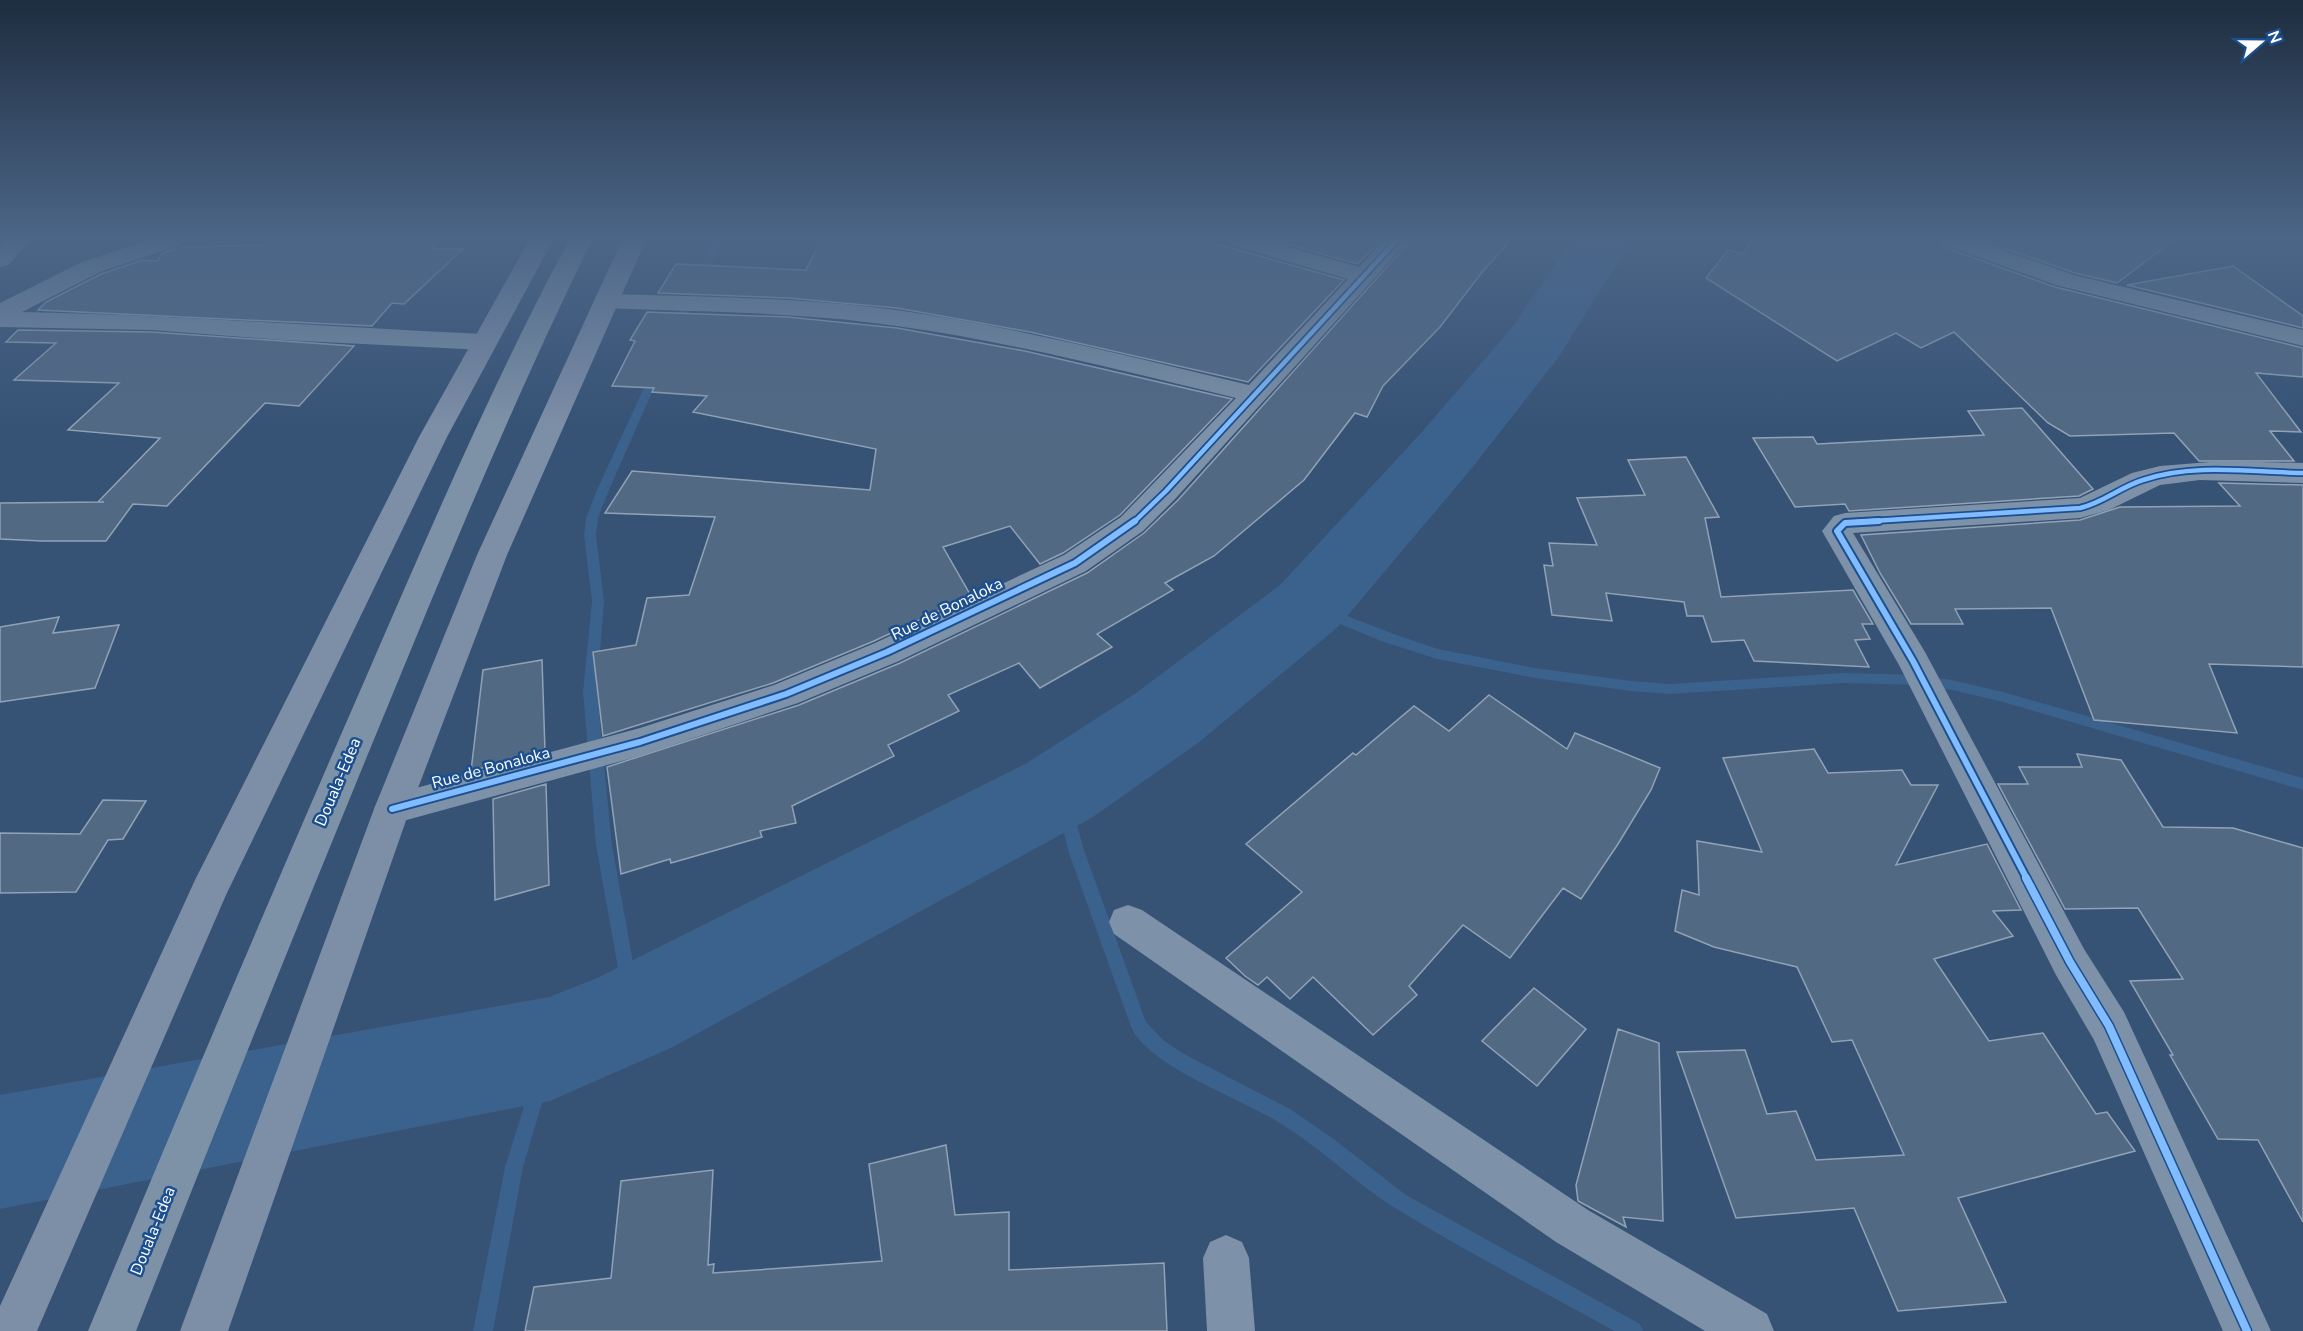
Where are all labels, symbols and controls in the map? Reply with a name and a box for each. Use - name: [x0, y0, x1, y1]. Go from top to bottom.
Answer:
- north arrow: [2231, 12, 2291, 72]
- text: N: [2262, 28, 2287, 47]
- street label: Rue de Bonaloka: [888, 572, 1006, 646]
- street label: Douala-Edea: [310, 735, 366, 829]
- street label: Rue de Bonaloka: [429, 742, 553, 794]
- street label: Douala-Edea: [125, 1183, 181, 1279]

